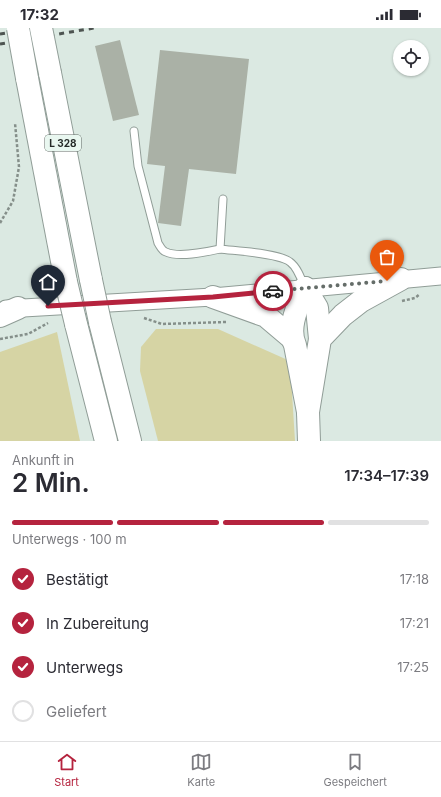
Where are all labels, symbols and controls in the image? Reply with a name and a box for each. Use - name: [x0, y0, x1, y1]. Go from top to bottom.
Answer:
- text: 17:32: [20, 5, 59, 24]
- map controls: [393, 40, 429, 76]
- button: locate: [393, 40, 429, 76]
- road number: L 328: [45, 135, 81, 151]
- pin: [370, 240, 404, 281]
- icon: bag: [376, 246, 398, 268]
- pin: [31, 265, 65, 306]
- icon: home: [37, 271, 59, 293]
- courier: [253, 271, 293, 311]
- icon: car: [262, 280, 284, 302]
- text: Ankunft in: [12, 452, 74, 468]
- text: 17:34–17:39: [344, 466, 429, 485]
- text: 2 Min.: [12, 467, 90, 498]
- text: Unterwegs · 100 m: [12, 531, 127, 547]
- icon: check: [12, 568, 34, 590]
- text: Bestätigt: [46, 570, 109, 589]
- text: 17:18: [400, 571, 429, 587]
- icon: check: [12, 612, 34, 634]
- text: In Zubereitung: [46, 614, 149, 633]
- text: 17:21: [400, 615, 429, 631]
- icon: check: [12, 656, 34, 678]
- text: Unterwegs: [46, 658, 123, 677]
- text: 17:25: [397, 659, 429, 675]
- text: Geliefert: [46, 702, 107, 721]
- tab: Start: [54, 751, 79, 789]
- tab: Karte: [187, 751, 215, 789]
- tab: Gespeichert: [323, 751, 387, 789]

